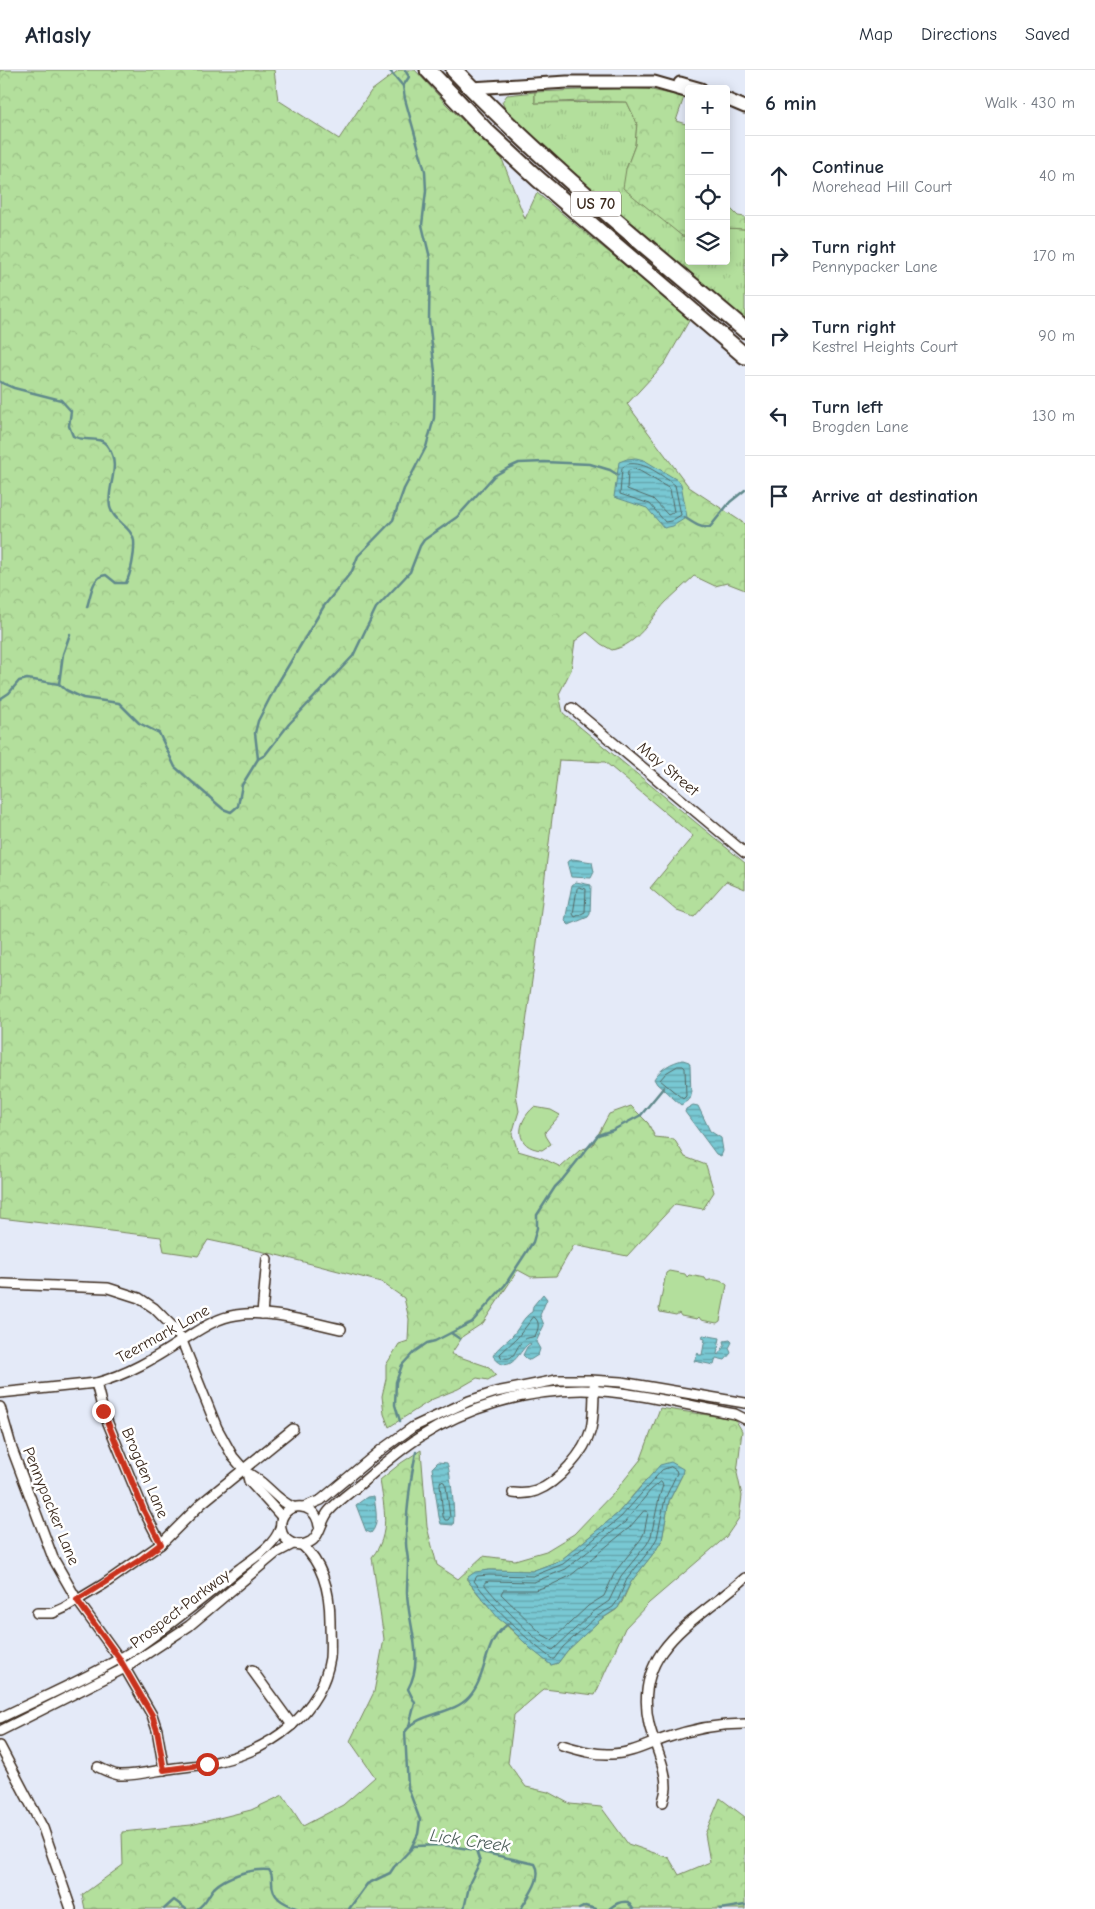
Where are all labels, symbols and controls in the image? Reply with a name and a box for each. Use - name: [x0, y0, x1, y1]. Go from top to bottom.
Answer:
- text: Atlasly: [25, 21, 91, 49]
- text: Map: [859, 24, 893, 45]
- text: Directions: [921, 24, 997, 45]
- text: Saved: [1025, 24, 1070, 45]
- map controls: [685, 85, 730, 265]
- button: +: [685, 85, 730, 130]
- text: 6 min: [765, 91, 817, 115]
- text: Walk · 430 m: [985, 94, 1075, 112]
- button: −: [685, 130, 730, 175]
- text: Continue: [812, 156, 884, 178]
- icon: ahead: [765, 162, 793, 190]
- text: 40 m: [1039, 167, 1075, 185]
- button: locate: [685, 175, 730, 220]
- text: Morehead Hill Court: [812, 178, 952, 196]
- road number: US 70: [571, 192, 621, 216]
- button: layers: [685, 220, 730, 265]
- text: Turn right: [812, 236, 896, 258]
- icon: right: [765, 242, 793, 270]
- text: 170 m: [1033, 247, 1075, 265]
- text: Pennypacker Lane: [812, 258, 938, 276]
- text: Turn right: [812, 316, 896, 338]
- icon: right: [765, 322, 793, 350]
- text: 90 m: [1038, 327, 1075, 345]
- text: Kestrel Heights Court: [812, 338, 957, 356]
- text: Turn left: [812, 396, 883, 418]
- icon: left: [765, 402, 793, 430]
- text: 130 m: [1032, 407, 1075, 425]
- text: Brogden Lane: [812, 418, 908, 436]
- icon: arrive: [765, 482, 793, 510]
- text: Arrive at destination: [812, 485, 978, 507]
- street label: May Street: [634, 738, 703, 800]
- street label: Teermark Lane: [113, 1301, 213, 1367]
- route end: [92, 1400, 115, 1423]
- street label: Brogden Lane: [118, 1425, 172, 1521]
- street label: Pennypacker Lane: [19, 1444, 83, 1568]
- street label: Prospect Parkway: [127, 1565, 234, 1652]
- route start: [196, 1753, 219, 1776]
- water label: Lick Creek: [428, 1825, 512, 1857]

